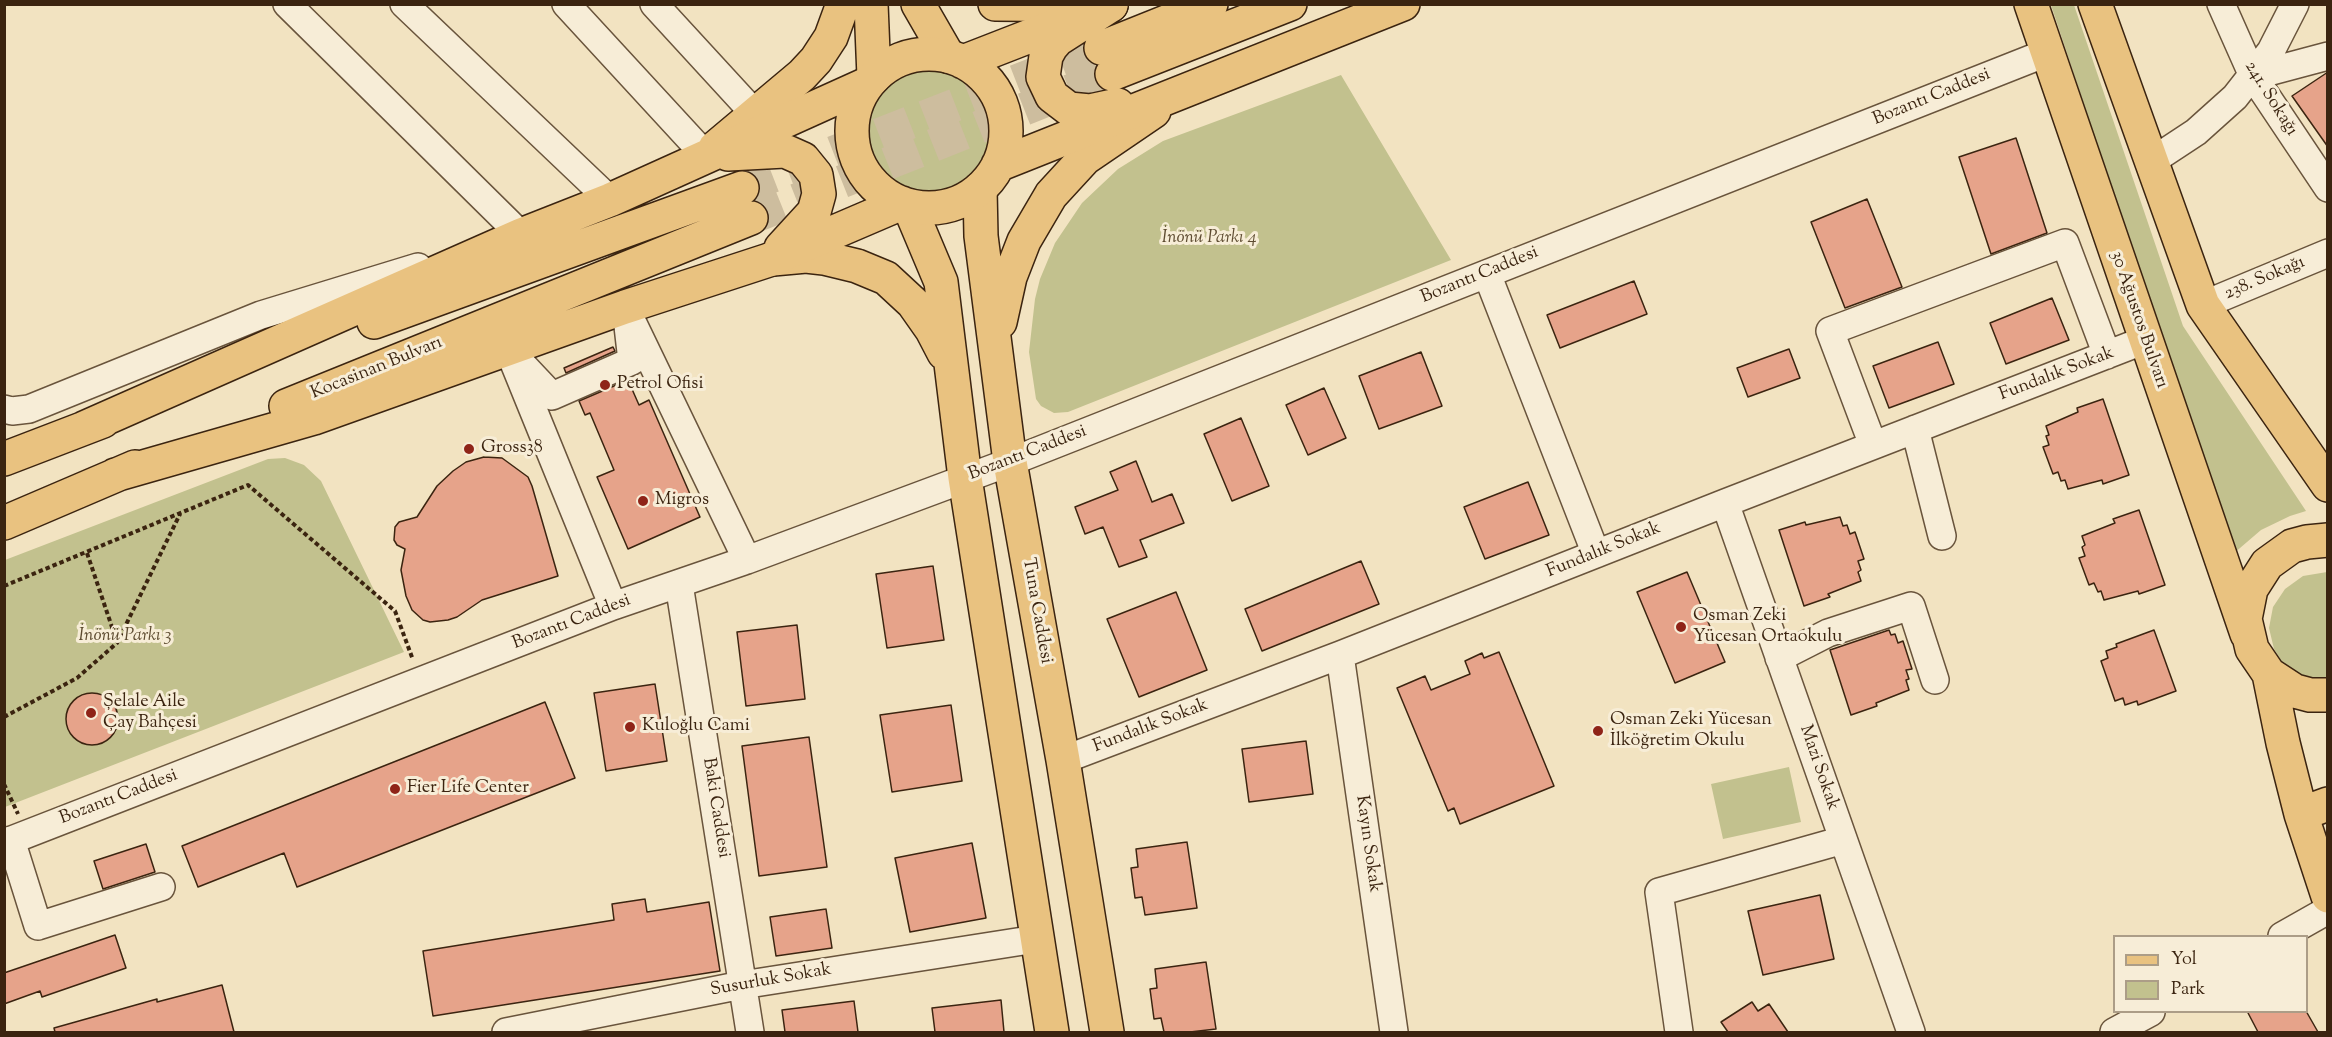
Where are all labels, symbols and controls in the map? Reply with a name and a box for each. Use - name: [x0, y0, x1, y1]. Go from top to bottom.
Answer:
- street label: 241. Sokağı: [2239, 58, 2301, 140]
- street label: Bozantı Caddesi: [1870, 65, 1994, 131]
- park label: İnönü Parkı 4: [1162, 228, 1256, 250]
- street label: Bozantı Caddesi: [1418, 243, 1542, 309]
- street label: 30 Ağustos Bulvarı: [2104, 249, 2172, 391]
- street label: 238. Sokağı: [2222, 252, 2308, 306]
- street label: Kocasinan Bulvarı: [308, 333, 446, 405]
- street label: Fundalık Sokak: [1997, 343, 2117, 407]
- place label: Petrol Ofisi: [617, 374, 704, 396]
- marker: Petrol Ofisi: [598, 378, 612, 392]
- street label: Bozantı Caddesi: [966, 422, 1090, 486]
- place label: Gross38: [481, 438, 543, 460]
- marker: Gross38: [462, 442, 476, 456]
- place label: Migros: [655, 490, 709, 512]
- marker: Migros: [636, 494, 650, 508]
- street label: Fundalık Sokak: [1544, 518, 1664, 584]
- street label: Tuna Caddesi: [1016, 556, 1056, 666]
- street label: Bozantı Caddesi: [510, 591, 634, 655]
- place label: Osman Zeki Yücesan Ortaokulu: [1693, 606, 1842, 648]
- marker: Osman Zeki Yücesan Ortaokulu: [1674, 620, 1688, 634]
- park label: İnönü Parkı 3: [79, 626, 171, 648]
- place label: Şelale Aile Çay Bahçesi: [103, 692, 197, 734]
- street label: Fundalık Sokak: [1091, 695, 1211, 759]
- marker: Şelale Aile Çay Bahçesi: [84, 706, 98, 720]
- place label: Osman Zeki Yücesan İlköğretim Okulu: [1610, 710, 1772, 752]
- place label: Kuloğlu Cami: [642, 716, 750, 738]
- marker: Kuloğlu Cami: [623, 720, 637, 734]
- street label: Mazi Sokak: [1793, 722, 1843, 814]
- marker: Osman Zeki Yücesan İlköğretim Okulu: [1591, 724, 1605, 738]
- street label: Baki Caddesi: [696, 756, 734, 860]
- street label: Bozantı Caddesi: [57, 766, 181, 830]
- place label: Fier Life Center: [407, 778, 529, 800]
- marker: Fier Life Center: [388, 782, 402, 796]
- street label: Kayın Sokak: [1349, 794, 1385, 894]
- legend: [2113, 935, 2308, 1013]
- text: Yol: [2171, 947, 2197, 973]
- street label: Susurluk Sokak: [709, 960, 833, 1002]
- text: Park: [2171, 977, 2205, 1003]

